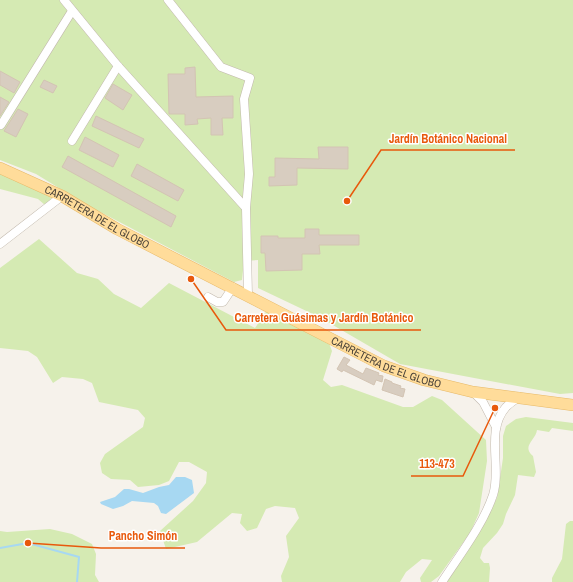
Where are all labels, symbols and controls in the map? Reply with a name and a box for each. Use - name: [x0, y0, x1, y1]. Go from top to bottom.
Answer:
- callout: Jardín Botánico Nacional: [381, 126, 515, 150]
- text: Jardín Botánico Nacional: [389, 131, 507, 147]
- street label: CARRETERA DE EL GLOBO: [43, 182, 152, 252]
- callout: Carretera Guásimas y Jardín Botánico: [226, 306, 421, 330]
- text: Carretera Guásimas y Jardín Botánico: [235, 310, 413, 326]
- street label: CARRETERA DE EL GLOBO: [329, 333, 443, 391]
- callout: 113-473: [411, 452, 463, 476]
- text: 113-473: [419, 456, 455, 472]
- callout: Pancho Simón: [101, 524, 185, 548]
- text: Pancho Simón: [109, 528, 177, 544]

